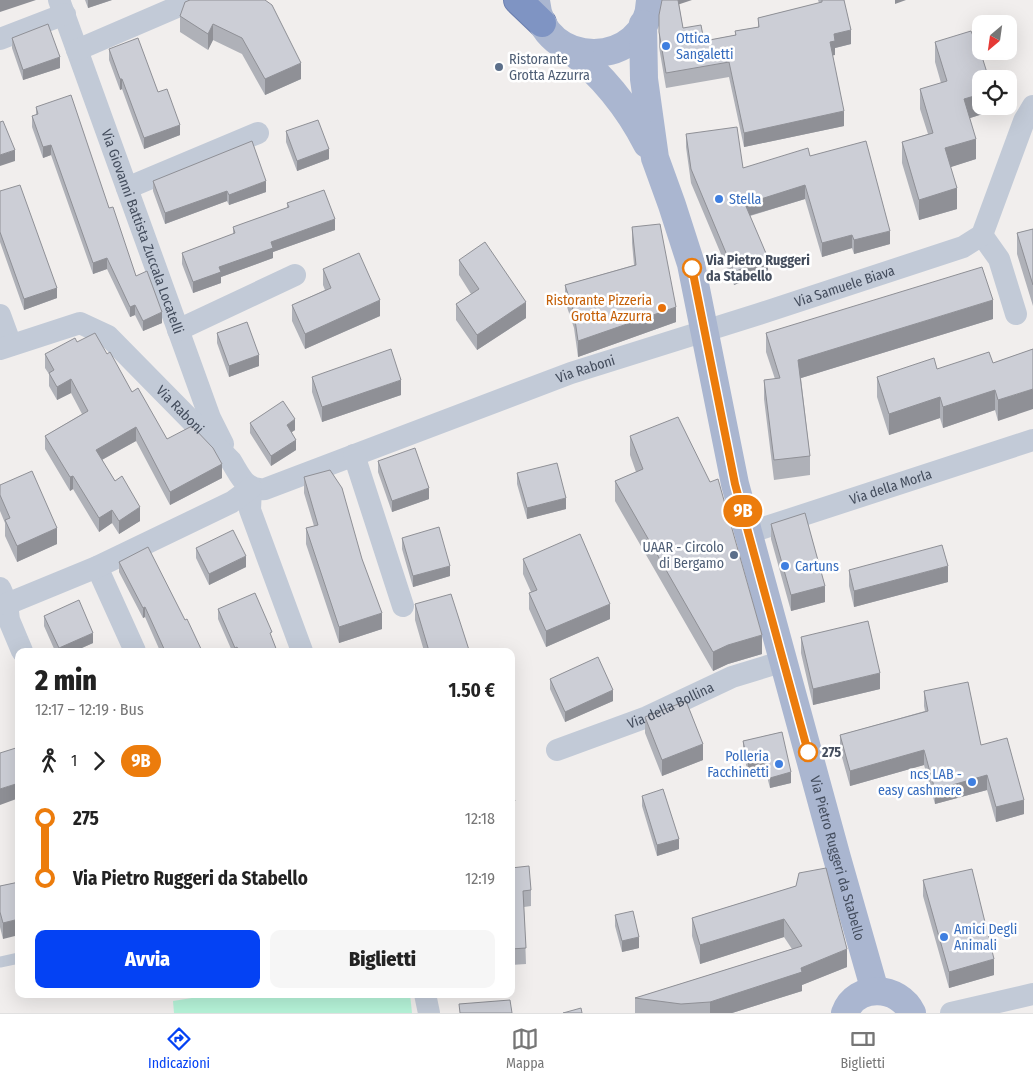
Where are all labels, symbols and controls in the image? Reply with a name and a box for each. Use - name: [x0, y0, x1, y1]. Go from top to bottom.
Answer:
- north arrow: [972, 15, 1018, 60]
- map controls: [972, 15, 1017, 115]
- place label: Ottica Sangaletti: [676, 30, 733, 63]
- marker: Ottica Sangaletti: [660, 40, 672, 52]
- place label: Ristorante Grotta Azzurra: [509, 51, 590, 84]
- marker: Ristorante Grotta Azzurra: [493, 61, 505, 73]
- button: locate: [972, 70, 1017, 115]
- street label: Via Giovanni Battista Zuccala Locatelli: [97, 127, 187, 336]
- place label: Stella: [729, 191, 762, 208]
- marker: Stella: [713, 193, 725, 205]
- place label: Via Pietro Ruggeri da Stabello: [705, 252, 810, 285]
- marker: Via Pietro Ruggeri da Stabello: [682, 258, 702, 278]
- street label: Via Samuele Biava: [792, 262, 897, 311]
- place label: Ristorante Pizzeria Grotta Azzurra: [546, 292, 652, 325]
- marker: Ristorante Pizzeria Grotta Azzurra: [656, 302, 668, 314]
- street label: Via Raboni: [554, 352, 617, 387]
- street label: Via Raboni: [152, 382, 207, 437]
- street label: Via della Morla: [847, 466, 934, 508]
- line badge: 9B: [720, 495, 766, 527]
- text: 9B: [733, 500, 753, 522]
- place label: UAAR - Circolo di Bergamo: [643, 539, 724, 572]
- marker: UAAR - Circolo di Bergamo: [728, 549, 740, 561]
- place label: Cartuns: [795, 558, 839, 575]
- marker: Cartuns: [779, 560, 791, 572]
- text: 2 min: [35, 664, 97, 697]
- text: 1.50 €: [449, 679, 495, 702]
- street label: Via della Bollina: [625, 679, 717, 732]
- text: 12:17 – 12:19 · Bus: [35, 700, 144, 719]
- marker: 275: [798, 742, 818, 762]
- place label: 275: [821, 744, 841, 761]
- icon: walk: [35, 747, 63, 775]
- icon: forward: [85, 747, 113, 775]
- place label: Polleria Facchinetti: [707, 748, 769, 781]
- text: 9B: [131, 750, 151, 772]
- text: 1: [71, 751, 77, 770]
- marker: Polleria Facchinetti: [773, 758, 785, 770]
- place label: ncs LAB - easy cashmere: [878, 766, 962, 799]
- street label: Via Pietro Ruggeri da Stabello: [806, 774, 868, 942]
- marker: ncs LAB - easy cashmere: [966, 776, 978, 788]
- text: 275: [73, 807, 99, 830]
- text: 12:18: [465, 809, 495, 828]
- text: Via Pietro Ruggeri da Stabello: [73, 867, 308, 890]
- text: 12:19: [465, 869, 495, 888]
- place label: Amici Degli Animali: [954, 921, 1017, 954]
- button: Avvia: [35, 930, 260, 988]
- button: Biglietti: [270, 930, 495, 988]
- marker: Amici Degli Animali: [938, 931, 950, 943]
- tab: Indicazioni: [148, 1025, 210, 1072]
- tab: Mappa: [506, 1025, 544, 1072]
- tab: Biglietti: [840, 1025, 885, 1072]

